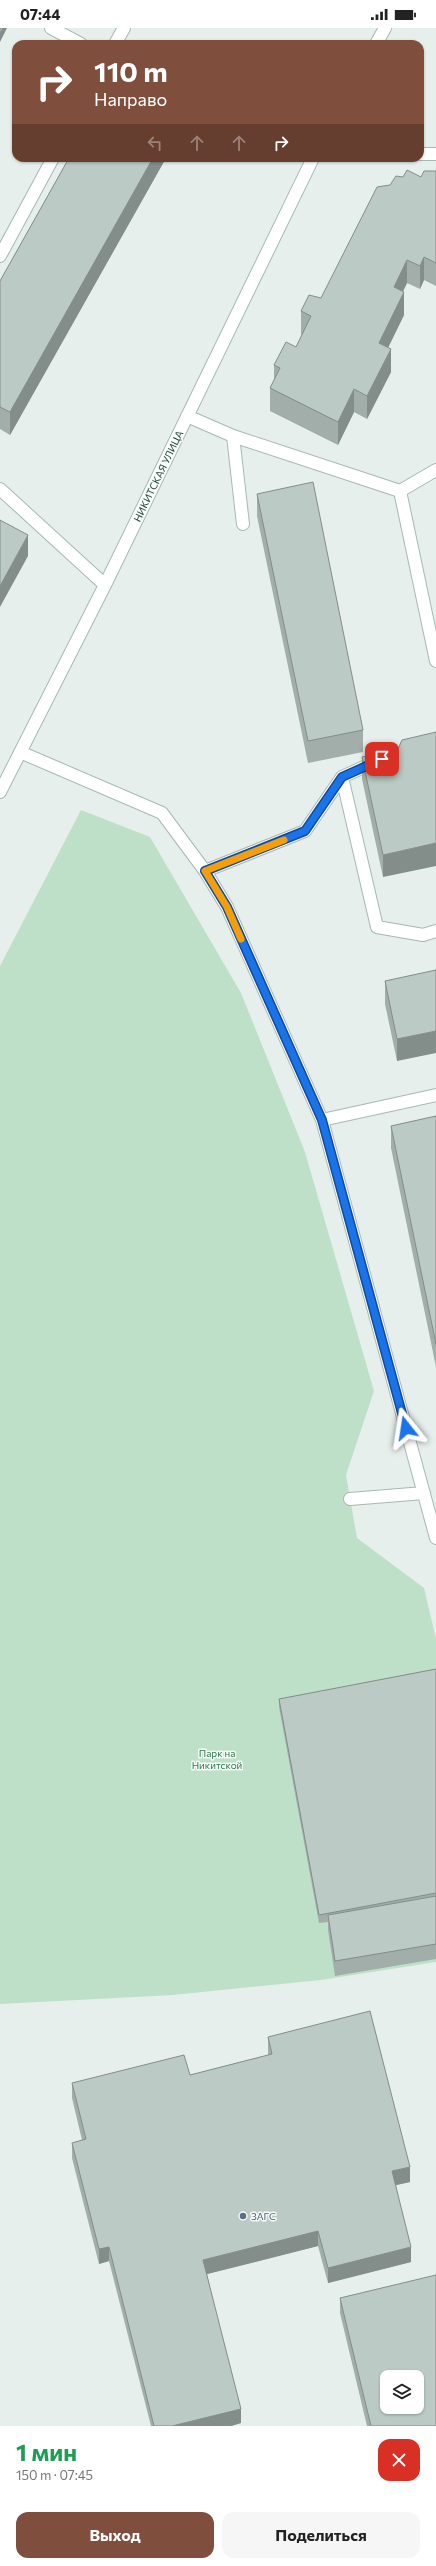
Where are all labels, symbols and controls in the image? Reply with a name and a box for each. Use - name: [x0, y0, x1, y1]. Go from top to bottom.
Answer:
- text: 07:44: [20, 5, 60, 23]
- text: 110 m: [94, 54, 168, 88]
- icon: right: [28, 56, 80, 108]
- text: Направо: [94, 88, 167, 110]
- icon: left: [144, 132, 166, 154]
- icon: ahead: [186, 132, 208, 154]
- icon: ahead: [228, 132, 250, 154]
- icon: right: [270, 132, 292, 154]
- street label: НИКИТСКАЯ УЛИЦА: [131, 428, 185, 524]
- pin: [365, 742, 399, 776]
- icon: arrive: [371, 748, 393, 770]
- position arrow: [385, 1407, 427, 1449]
- park label: Парк на Никитской: [192, 1747, 242, 1771]
- place label: ЗАГС: [251, 2210, 276, 2222]
- marker: ЗАГС: [238, 2211, 248, 2221]
- map controls: [380, 2370, 424, 2414]
- button: layers: [380, 2370, 424, 2414]
- text: 1 мин: [16, 2437, 77, 2466]
- button: close: [378, 2439, 420, 2481]
- text: 150 m · 07:45: [16, 2467, 93, 2483]
- button: Выход: [16, 2512, 214, 2558]
- button: Поделиться: [222, 2512, 420, 2558]

